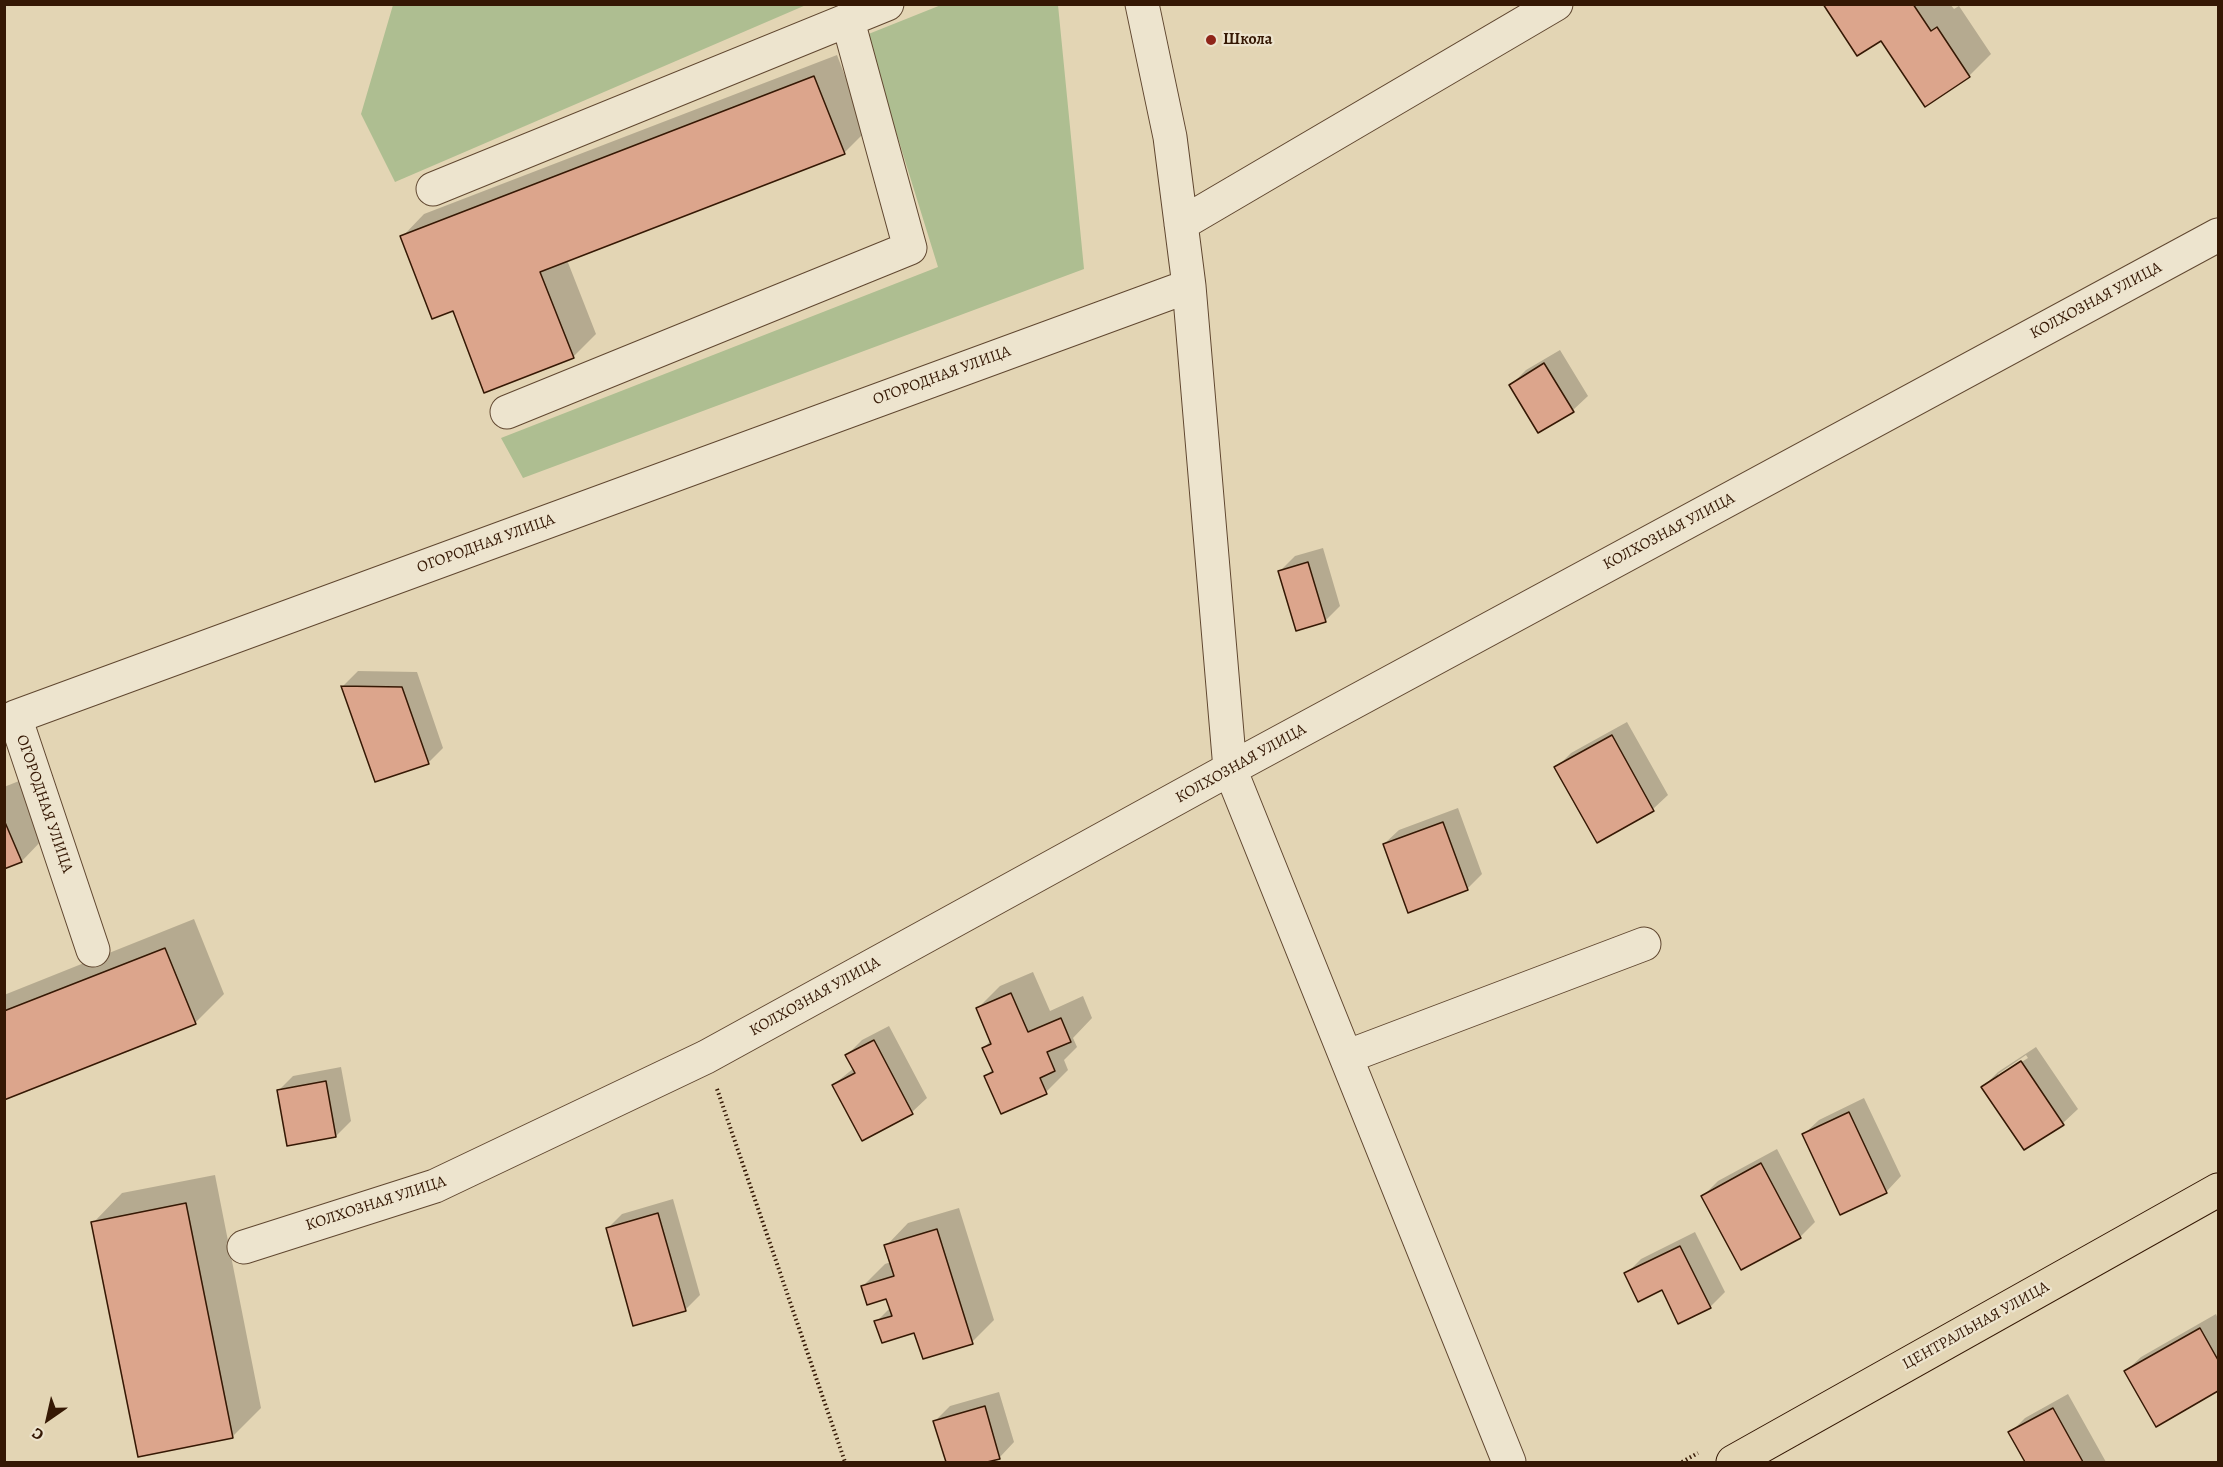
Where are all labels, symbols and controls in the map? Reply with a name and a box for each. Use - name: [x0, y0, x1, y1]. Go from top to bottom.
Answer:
- place label: Школа: [1223, 30, 1272, 50]
- marker: Школа: [1204, 33, 1218, 47]
- street label: КОЛХОЗНАЯ УЛИЦА: [2027, 258, 2165, 344]
- street label: ОГОРОДНАЯ УЛИЦА: [870, 342, 1014, 410]
- street label: КОЛХОЗНАЯ УЛИЦА: [1600, 489, 1738, 575]
- street label: ОГОРОДНАЯ УЛИЦА: [414, 510, 558, 578]
- street label: КОЛХОЗНАЯ УЛИЦА: [1172, 720, 1310, 808]
- street label: ОГОРОДНАЯ УЛИЦА: [11, 732, 77, 876]
- street label: КОЛХОЗНАЯ УЛИЦА: [746, 953, 884, 1041]
- street label: КОЛХОЗНАЯ УЛИЦА: [303, 1172, 449, 1236]
- street label: ЦЕНТРАЛЬНАЯ УЛИЦА: [1899, 1278, 2053, 1374]
- north arrow: [18, 1389, 78, 1449]
- text: С: [28, 1422, 48, 1446]

